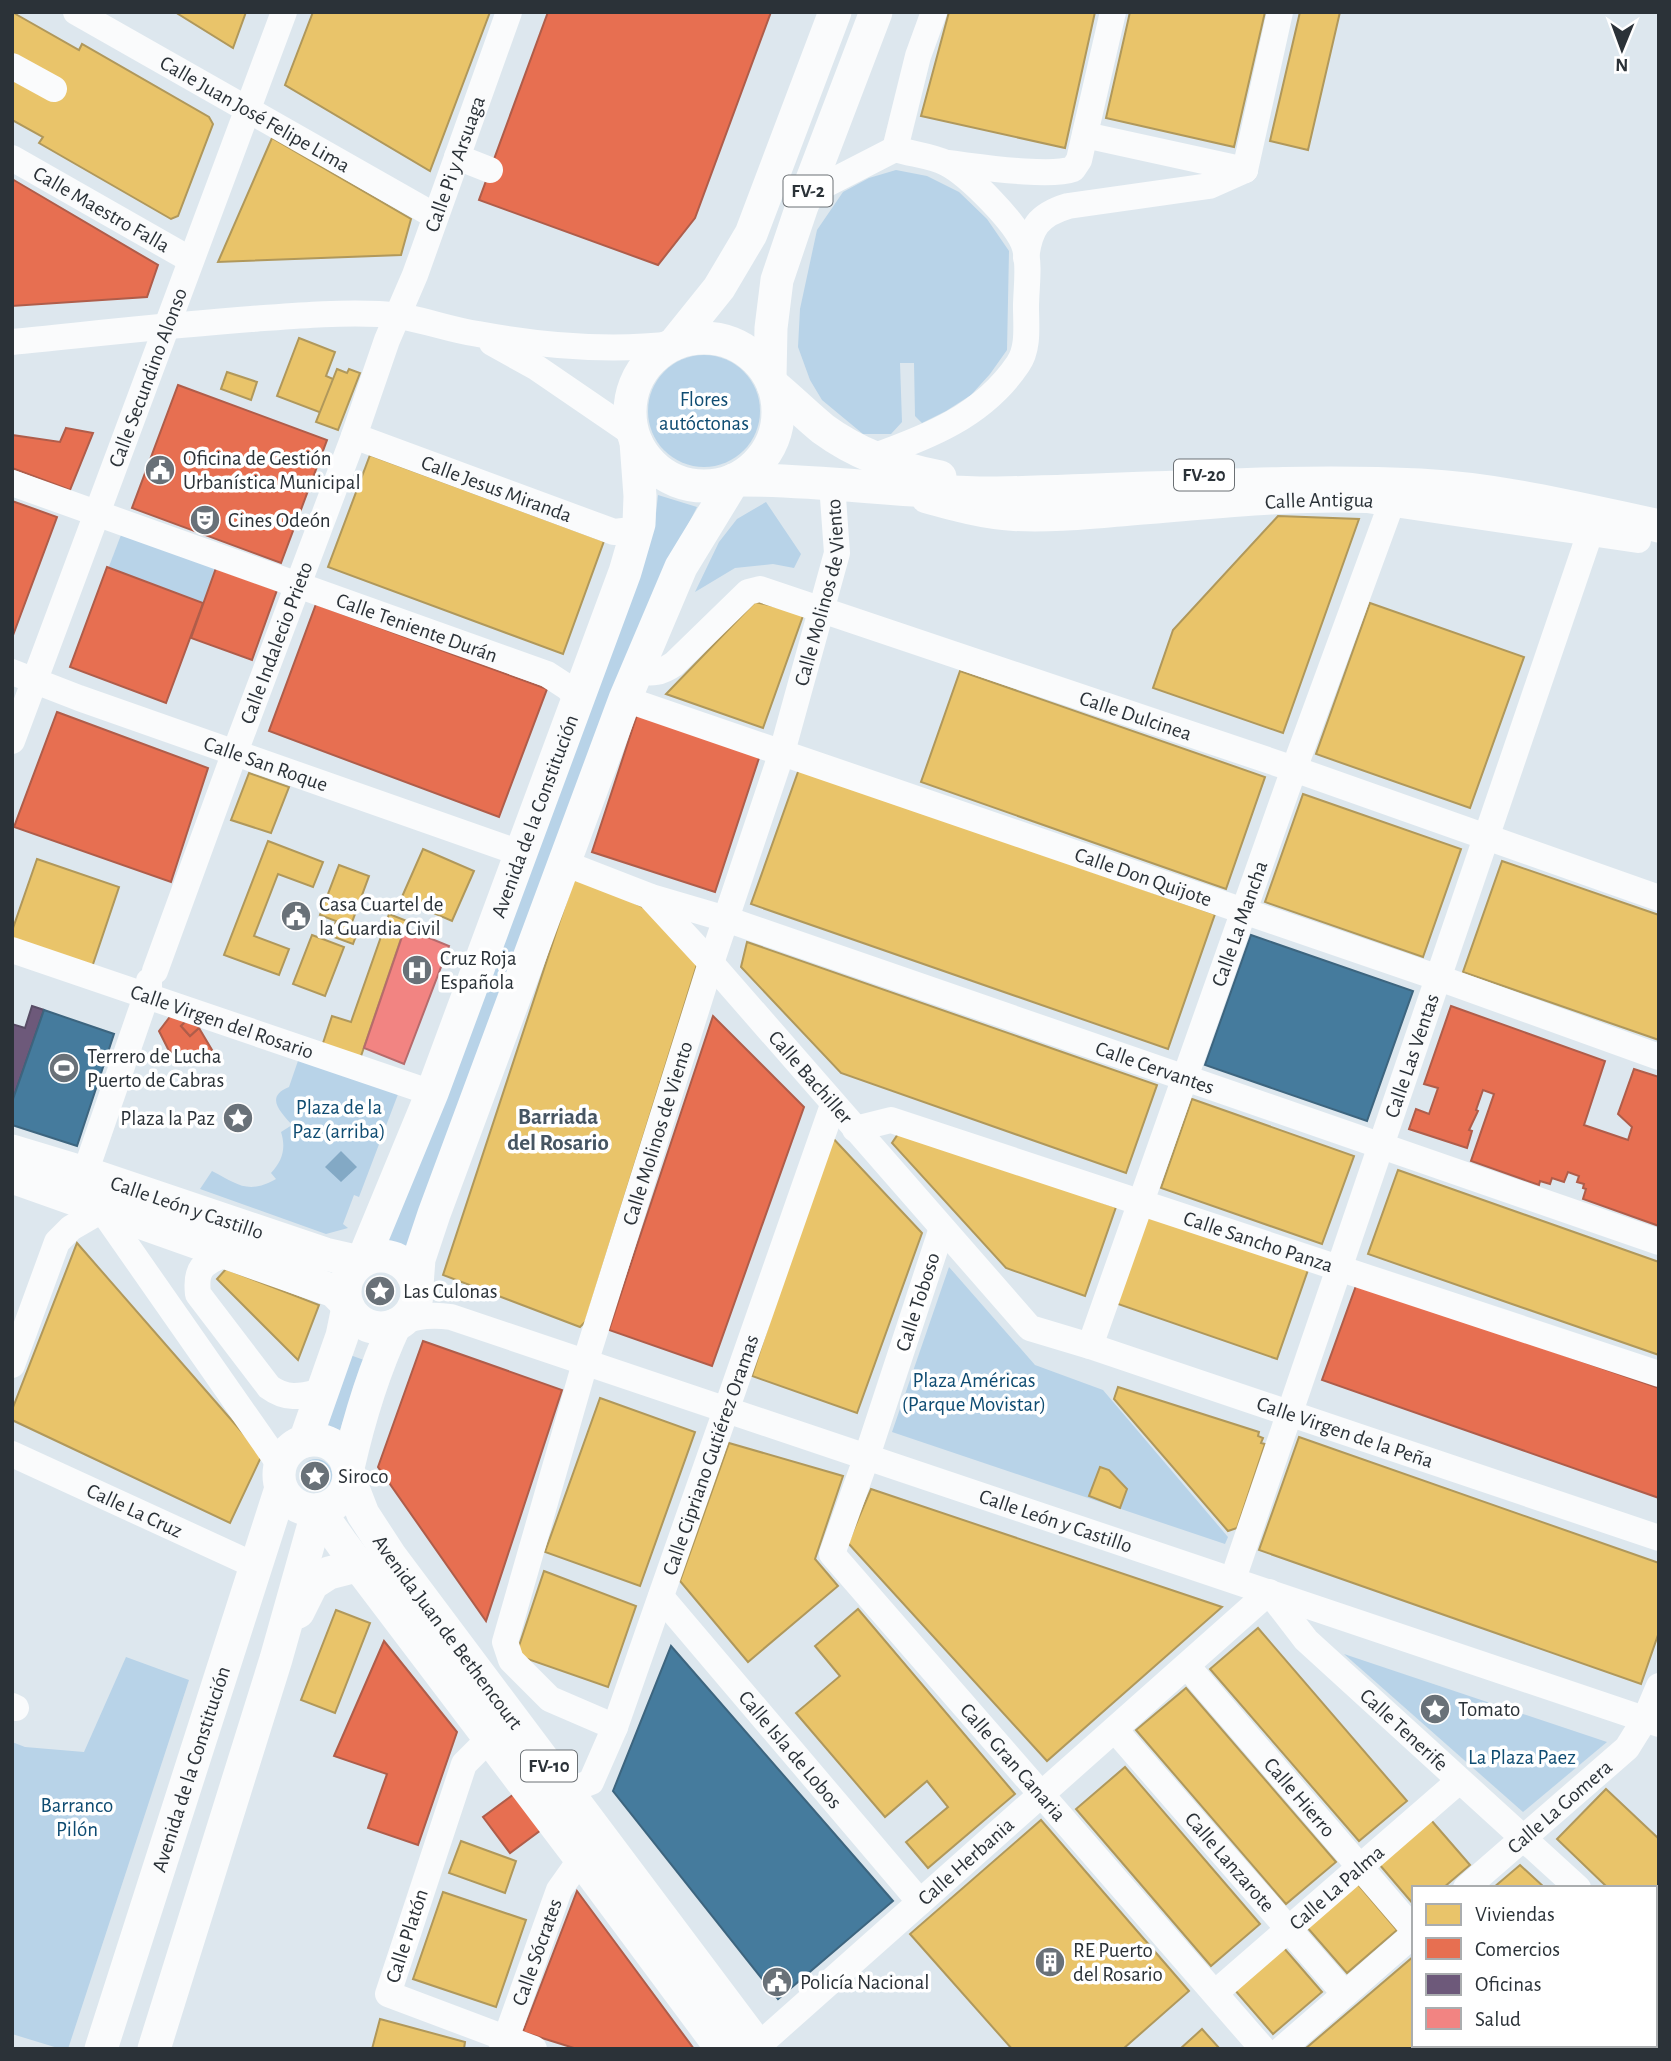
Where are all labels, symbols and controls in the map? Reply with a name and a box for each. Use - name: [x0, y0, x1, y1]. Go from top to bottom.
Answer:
- north arrow: [1587, 14, 1657, 84]
- street label: Calle Juan José Felipe Lima: [156, 52, 354, 176]
- text: N: [1615, 55, 1629, 74]
- street label: Calle Pi y Arsuaga: [421, 93, 489, 235]
- street label: Calle Maestro Falla: [30, 162, 174, 256]
- road number: FV-2: [784, 176, 832, 206]
- street label: Calle Secundino Alonso: [105, 285, 191, 470]
- park label: Flores autóctonas: [659, 389, 749, 434]
- place label: Oficina de Gestión Urbanística Municipal: [183, 448, 361, 493]
- street label: Calle Jesus Miranda: [418, 451, 575, 526]
- public building icon: Oficina de Gestión Urbanística Municipal: [143, 453, 177, 487]
- road number: FV-20: [1174, 460, 1234, 490]
- street label: Calle Antigua: [1264, 489, 1376, 512]
- street label: Calle Molinos de Viento: [790, 498, 847, 688]
- theatre icon: Cines Odeón: [188, 503, 222, 537]
- place label: Cines Odeón: [228, 510, 331, 531]
- street label: Calle Indalecio Prieto: [236, 559, 316, 727]
- street label: Calle Teniente Durán: [333, 589, 500, 666]
- street label: Calle Dulcinea: [1077, 687, 1195, 744]
- street label: Avenida de la Constitución: [487, 712, 582, 921]
- street label: Calle San Roque: [201, 732, 331, 795]
- street label: Calle Don Quijote: [1072, 844, 1215, 910]
- street label: Calle La Mancha: [1208, 858, 1271, 989]
- place label: Casa Cuartel de la Guardia Civil: [319, 894, 444, 939]
- public building icon: Casa Cuartel de la Guardia Civil: [279, 899, 313, 933]
- place label: Cruz Roja Española: [440, 948, 517, 993]
- hospital icon: Cruz Roja Española: [400, 953, 434, 987]
- street label: Calle Virgen del Rosario: [128, 981, 316, 1062]
- street label: Calle Las Ventas: [1381, 991, 1442, 1120]
- street label: Calle Bachiller: [765, 1026, 857, 1128]
- street label: Calle Cervantes: [1093, 1037, 1217, 1098]
- street label: Calle Molinos de Viento: [619, 1039, 696, 1228]
- place label: Terrero de Lucha Puerto de Cabras: [87, 1046, 224, 1091]
- sports icon: Terrero de Lucha Puerto de Cabras: [47, 1051, 81, 1085]
- park label: Plaza de la Paz (arriba): [292, 1097, 386, 1142]
- place icon: Plaza la Paz: [221, 1101, 255, 1135]
- district label: Barriada del Rosario: [507, 1106, 609, 1155]
- place label: Plaza la Paz: [120, 1108, 215, 1129]
- street label: Calle León y Castillo: [108, 1172, 266, 1243]
- street label: Calle Sancho Panza: [1181, 1207, 1336, 1276]
- street label: Calle Toboso: [892, 1250, 944, 1354]
- place icon: Las Culonas: [363, 1274, 397, 1308]
- place label: Las Culonas: [403, 1281, 498, 1302]
- street label: Calle Cipriano Gutiérez Oramas: [659, 1332, 762, 1578]
- park label: Plaza Américas (Parque Movistar): [902, 1370, 1046, 1415]
- street label: Calle Virgen de la Peña: [1254, 1393, 1436, 1472]
- place icon: Siroco: [298, 1459, 332, 1493]
- place label: Siroco: [338, 1466, 388, 1487]
- street label: Calle La Cruz: [84, 1479, 186, 1541]
- street label: Calle León y Castillo: [977, 1485, 1135, 1556]
- street label: Avenida Juan de Bethencourt: [369, 1531, 527, 1733]
- street label: Avenida de la Constitución: [148, 1663, 234, 1875]
- street label: Calle Tenerife: [1356, 1684, 1452, 1775]
- street label: Calle Isla de Lobos: [735, 1687, 846, 1812]
- place icon: Tomato: [1418, 1692, 1452, 1726]
- street label: Calle Gran Canaria: [956, 1699, 1070, 1825]
- place label: Tomato: [1458, 1699, 1520, 1720]
- park label: La Plaza Paez: [1468, 1747, 1576, 1768]
- road number: FV-10: [521, 1750, 577, 1782]
- street label: Calle Hierro: [1260, 1753, 1339, 1841]
- street label: Calle La Gomera: [1503, 1755, 1616, 1858]
- park label: Barranco Pilón: [41, 1795, 113, 1840]
- street label: Calle Lanzarote: [1181, 1808, 1279, 1916]
- street label: Calle Herbania: [914, 1813, 1018, 1909]
- street label: Calle La Palma: [1285, 1841, 1388, 1934]
- street label: Calle Platón: [382, 1886, 432, 1986]
- legend: [1412, 1886, 1657, 2047]
- street label: Calle Sócrates: [508, 1896, 566, 2008]
- text: Viviendas: [1475, 1904, 1555, 1925]
- text: Comercios: [1475, 1939, 1560, 1960]
- place label: RE Puerto del Rosario: [1073, 1940, 1163, 1985]
- building icon: RE Puerto del Rosario: [1033, 1945, 1067, 1979]
- public building icon: Policía Nacional: [760, 1965, 794, 1999]
- place label: Policía Nacional: [800, 1972, 930, 1993]
- text: Oficinas: [1475, 1974, 1541, 1995]
- text: Salud: [1475, 2009, 1521, 2030]

